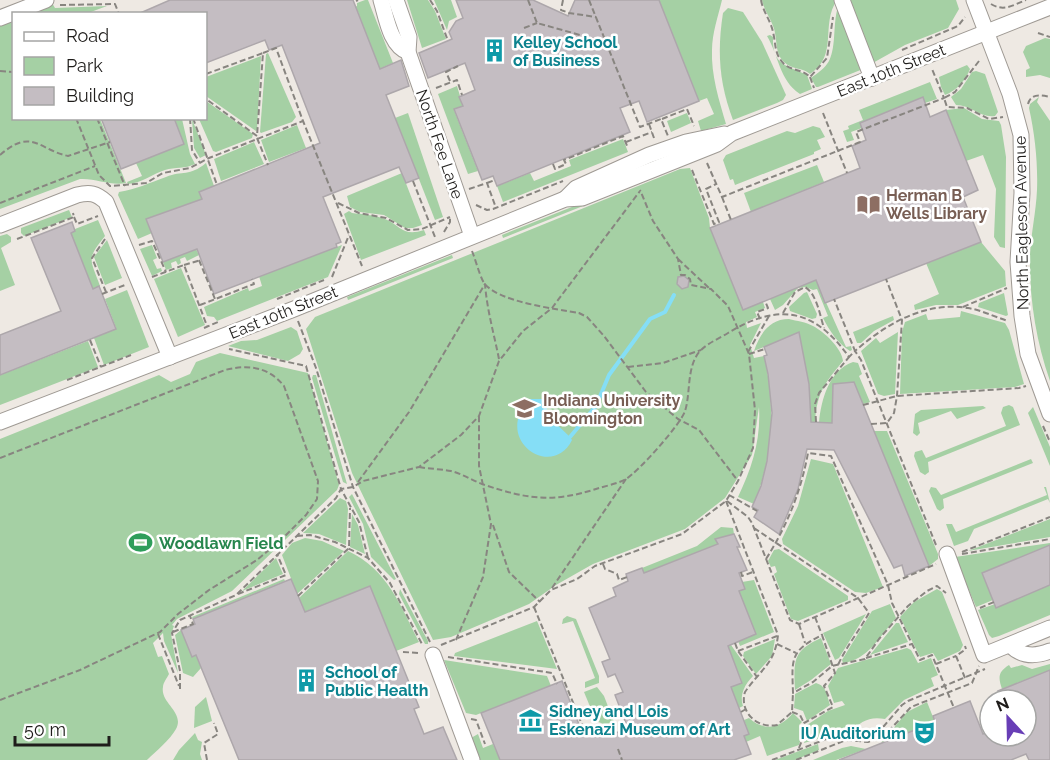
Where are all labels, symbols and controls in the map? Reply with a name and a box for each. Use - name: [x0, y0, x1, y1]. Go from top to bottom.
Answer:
- legend: [12, 12, 207, 120]
- text: Road: [66, 25, 109, 46]
- place label: Kelley School of Business: [513, 33, 618, 70]
- building icon: Kelley School of Business: [482, 38, 508, 64]
- street label: East 10th Street: [834, 40, 949, 101]
- text: Park: [66, 55, 103, 76]
- text: Building: [66, 85, 134, 106]
- street label: North Fee Lane: [412, 87, 467, 201]
- street label: North Eagleson Avenue: [1010, 136, 1033, 310]
- place label: Herman B Wells Library: [886, 186, 987, 223]
- library icon: Herman B Wells Library: [855, 191, 881, 217]
- street label: East 10th Street: [226, 282, 341, 343]
- place label: Indiana University Bloomington: [543, 391, 680, 428]
- school or university icon: Indiana University Bloomington: [512, 396, 538, 422]
- sports icon: Woodlawn Field: [128, 530, 154, 556]
- place label: Woodlawn Field: [159, 534, 284, 553]
- place label: School of Public Health: [325, 663, 428, 700]
- building icon: School of Public Health: [294, 668, 320, 694]
- north arrow: [978, 688, 1038, 748]
- text: N: [993, 693, 1012, 716]
- place label: Sidney and Lois Eskenazi Museum of Art: [549, 702, 731, 739]
- museum icon: Sidney and Lois Eskenazi Museum of Art: [518, 707, 544, 733]
- scale bar: [15, 709, 110, 747]
- text: 50 m: [24, 719, 66, 740]
- theatre icon: IU Auditorium: [911, 720, 937, 746]
- place label: IU Auditorium: [800, 724, 906, 743]

